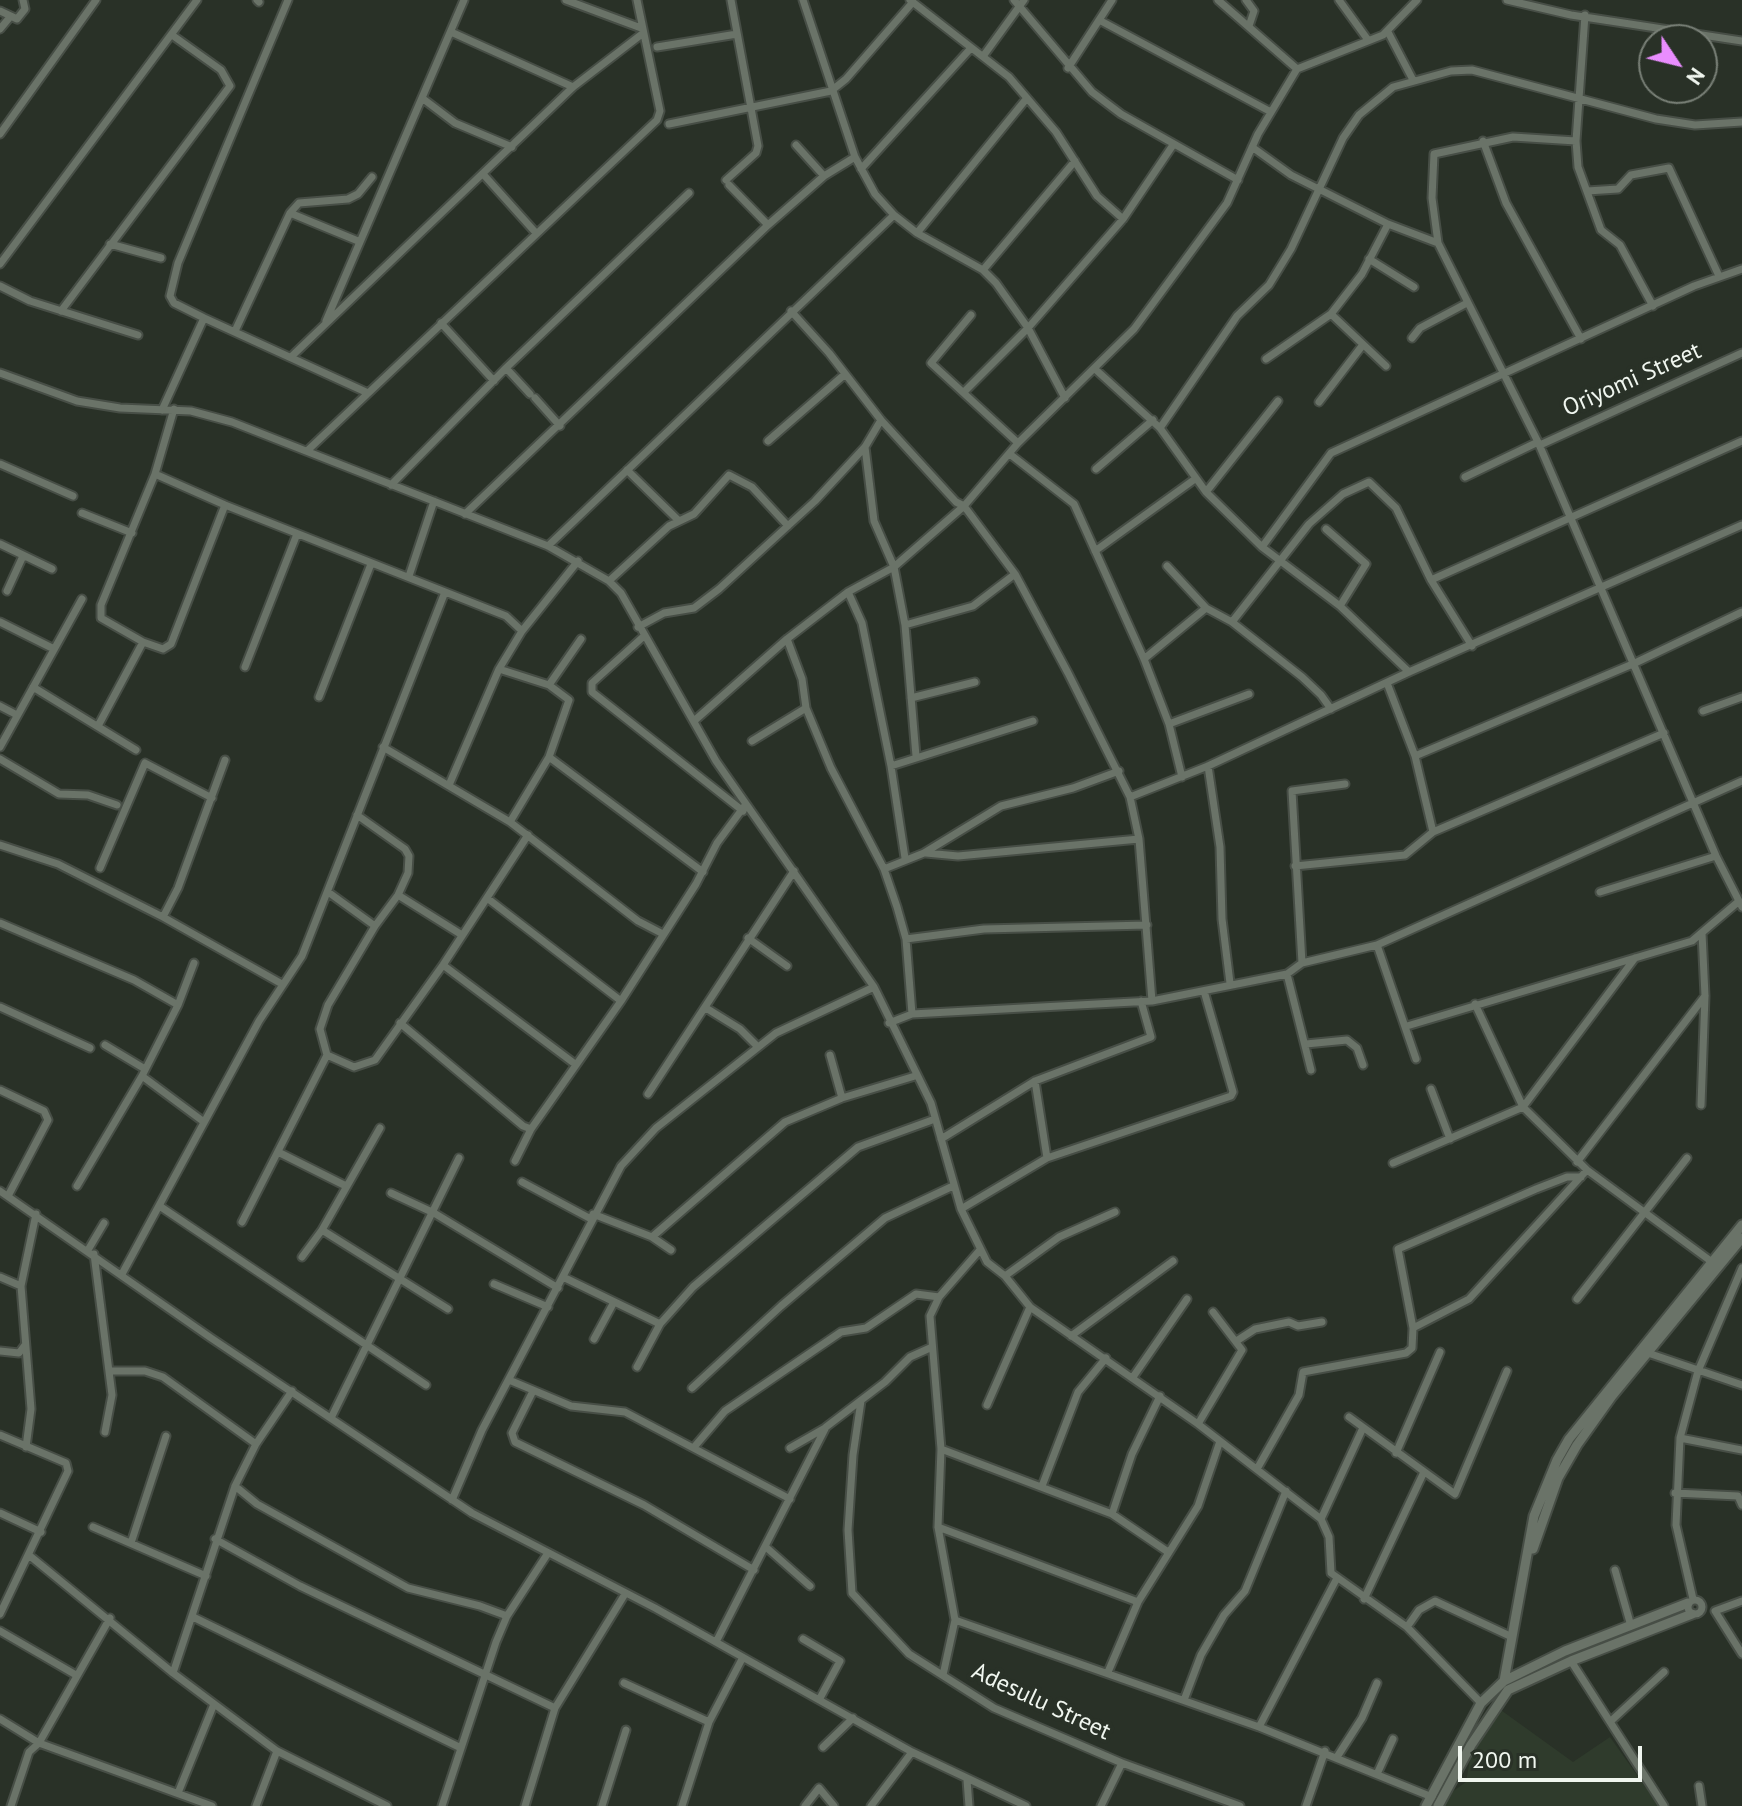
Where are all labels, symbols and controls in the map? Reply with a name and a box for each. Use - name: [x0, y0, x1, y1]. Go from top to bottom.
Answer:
- north arrow: [1638, 24, 1718, 104]
- text: N: [1680, 63, 1712, 91]
- street label: Oriyomi Street: [1558, 337, 1706, 423]
- street label: Adesulu Street: [967, 1657, 1115, 1747]
- scale bar: [1462, 1730, 1646, 1780]
- text: 200 m: [1472, 1744, 1537, 1775]

